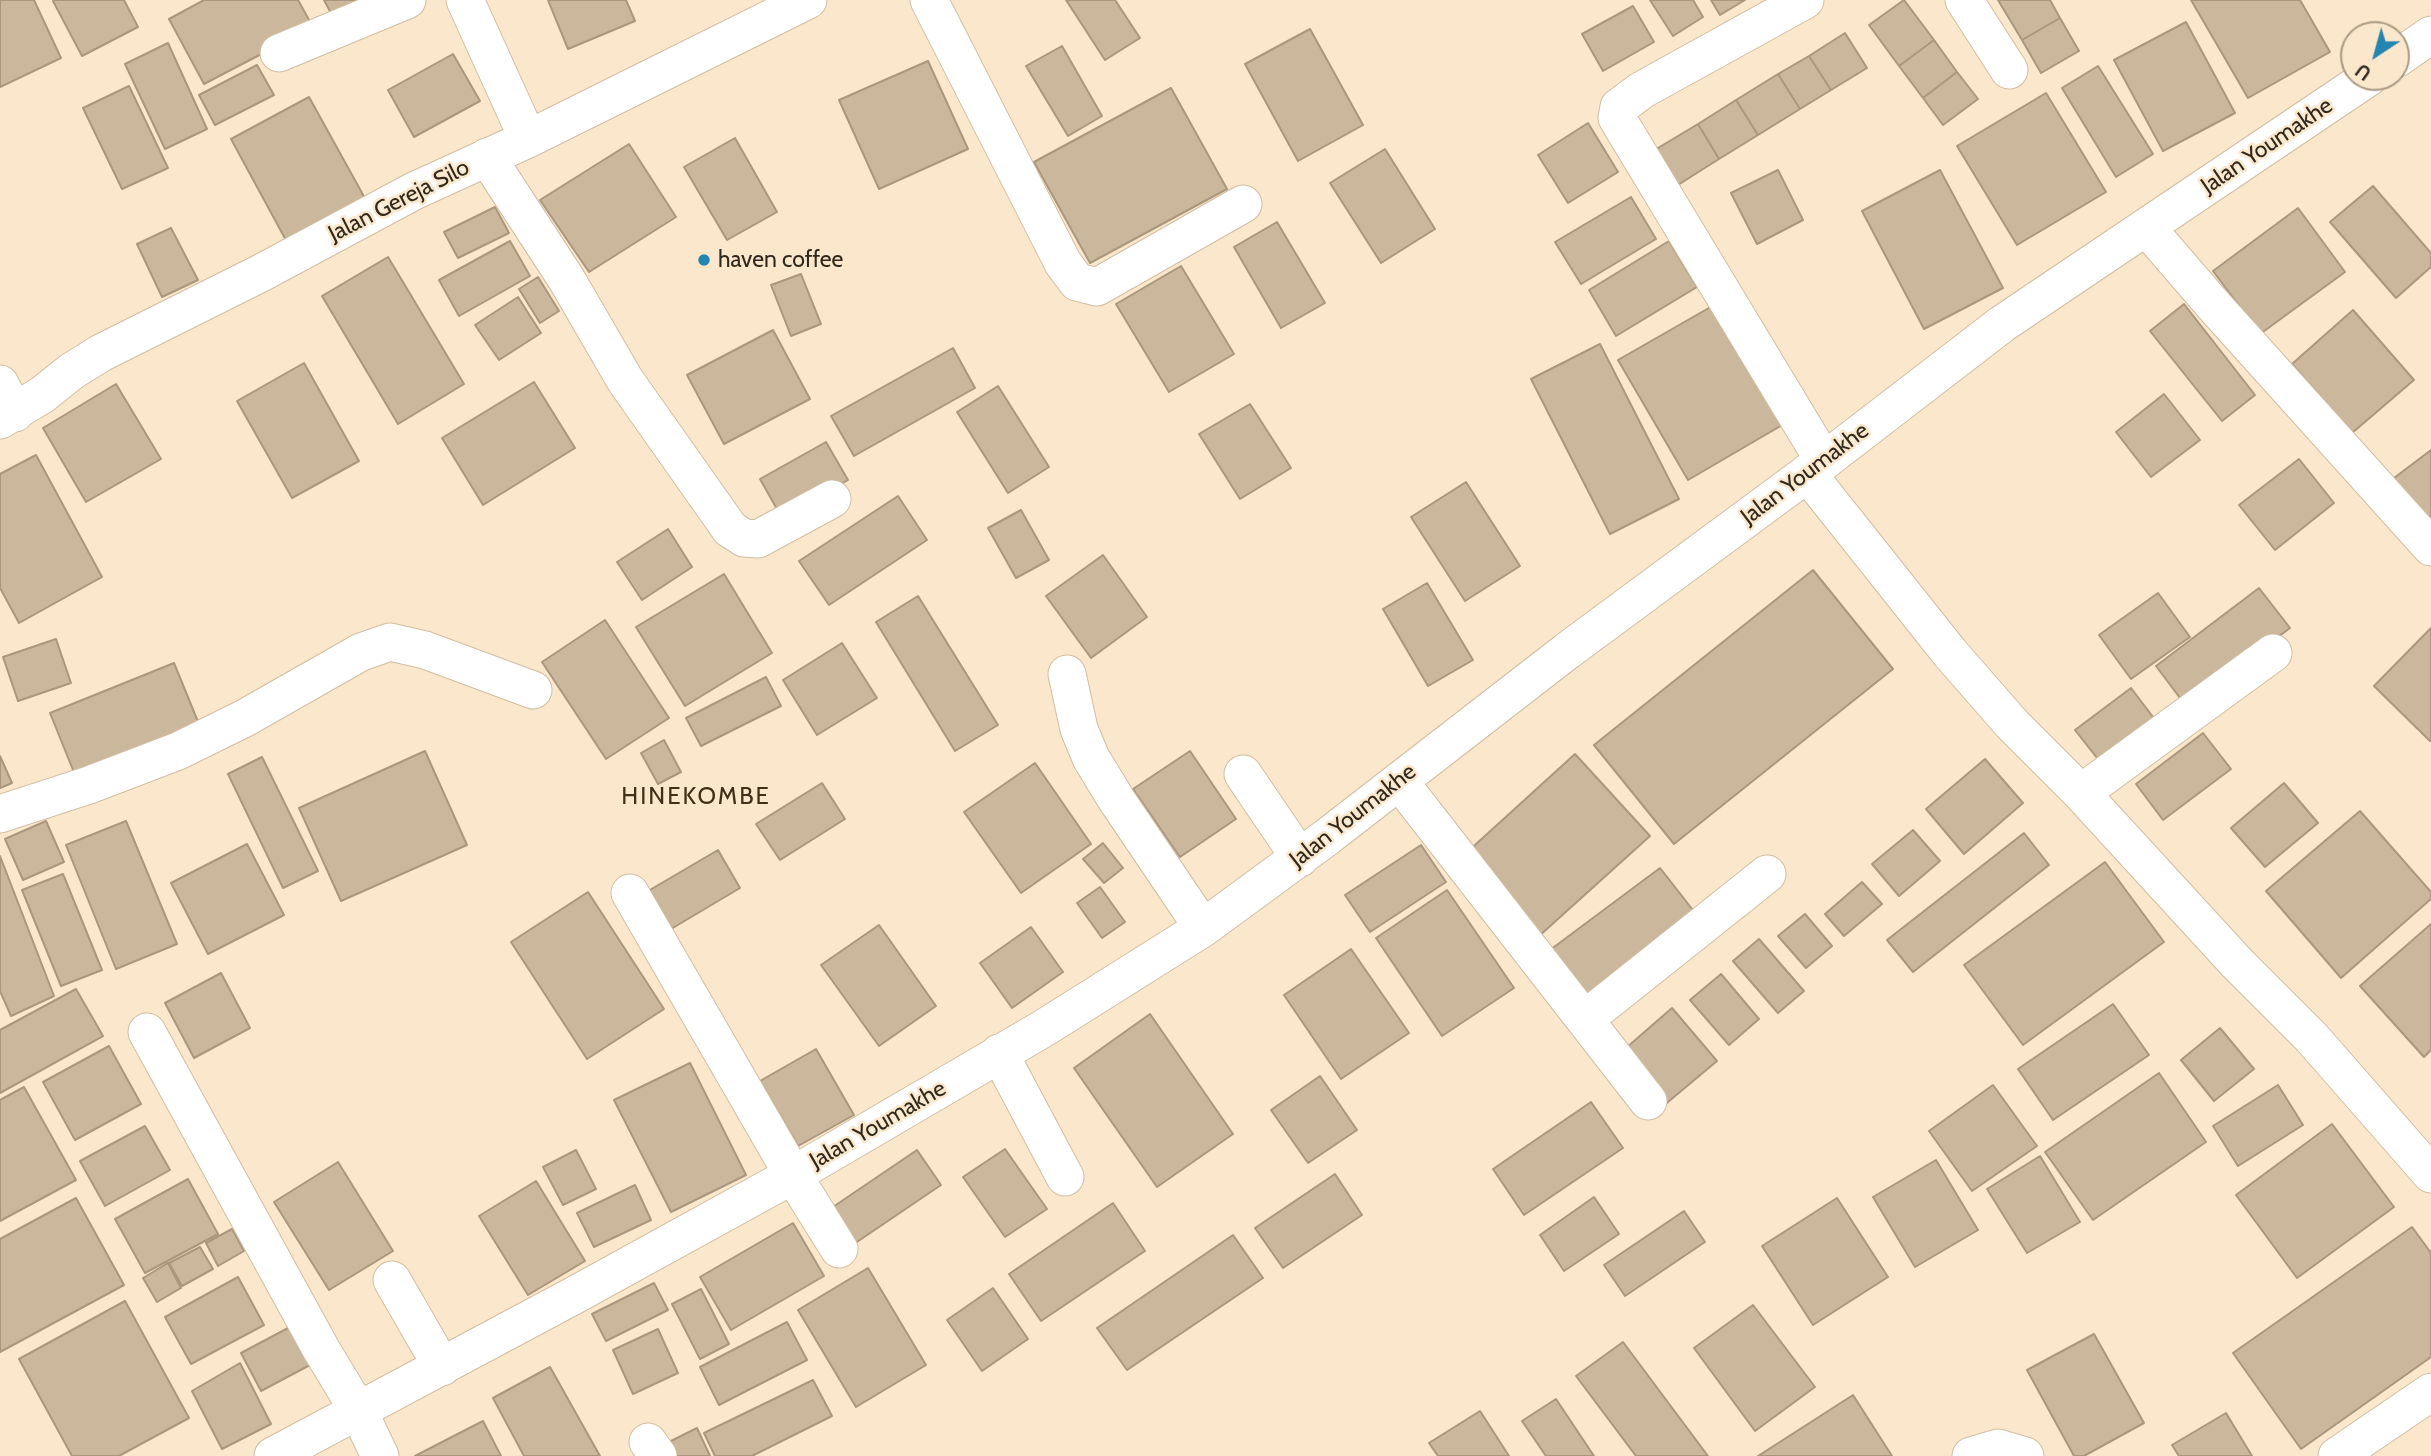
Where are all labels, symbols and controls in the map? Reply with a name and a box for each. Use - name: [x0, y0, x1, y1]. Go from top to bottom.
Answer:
- north arrow: [2340, 21, 2410, 91]
- text: U: [2351, 58, 2376, 85]
- street label: Jalan Youmakhe: [2196, 92, 2338, 200]
- street label: Jalan Gereja Silo: [324, 154, 474, 248]
- place label: haven coffee: [718, 246, 843, 274]
- marker: haven coffee: [696, 252, 712, 268]
- street label: Jalan Youmakhe: [1736, 417, 1874, 531]
- street label: Jalan Youmakhe: [1284, 758, 1422, 874]
- district label: HINEKOMBE: [622, 783, 770, 811]
- street label: Jalan Youmakhe: [805, 1075, 951, 1175]

